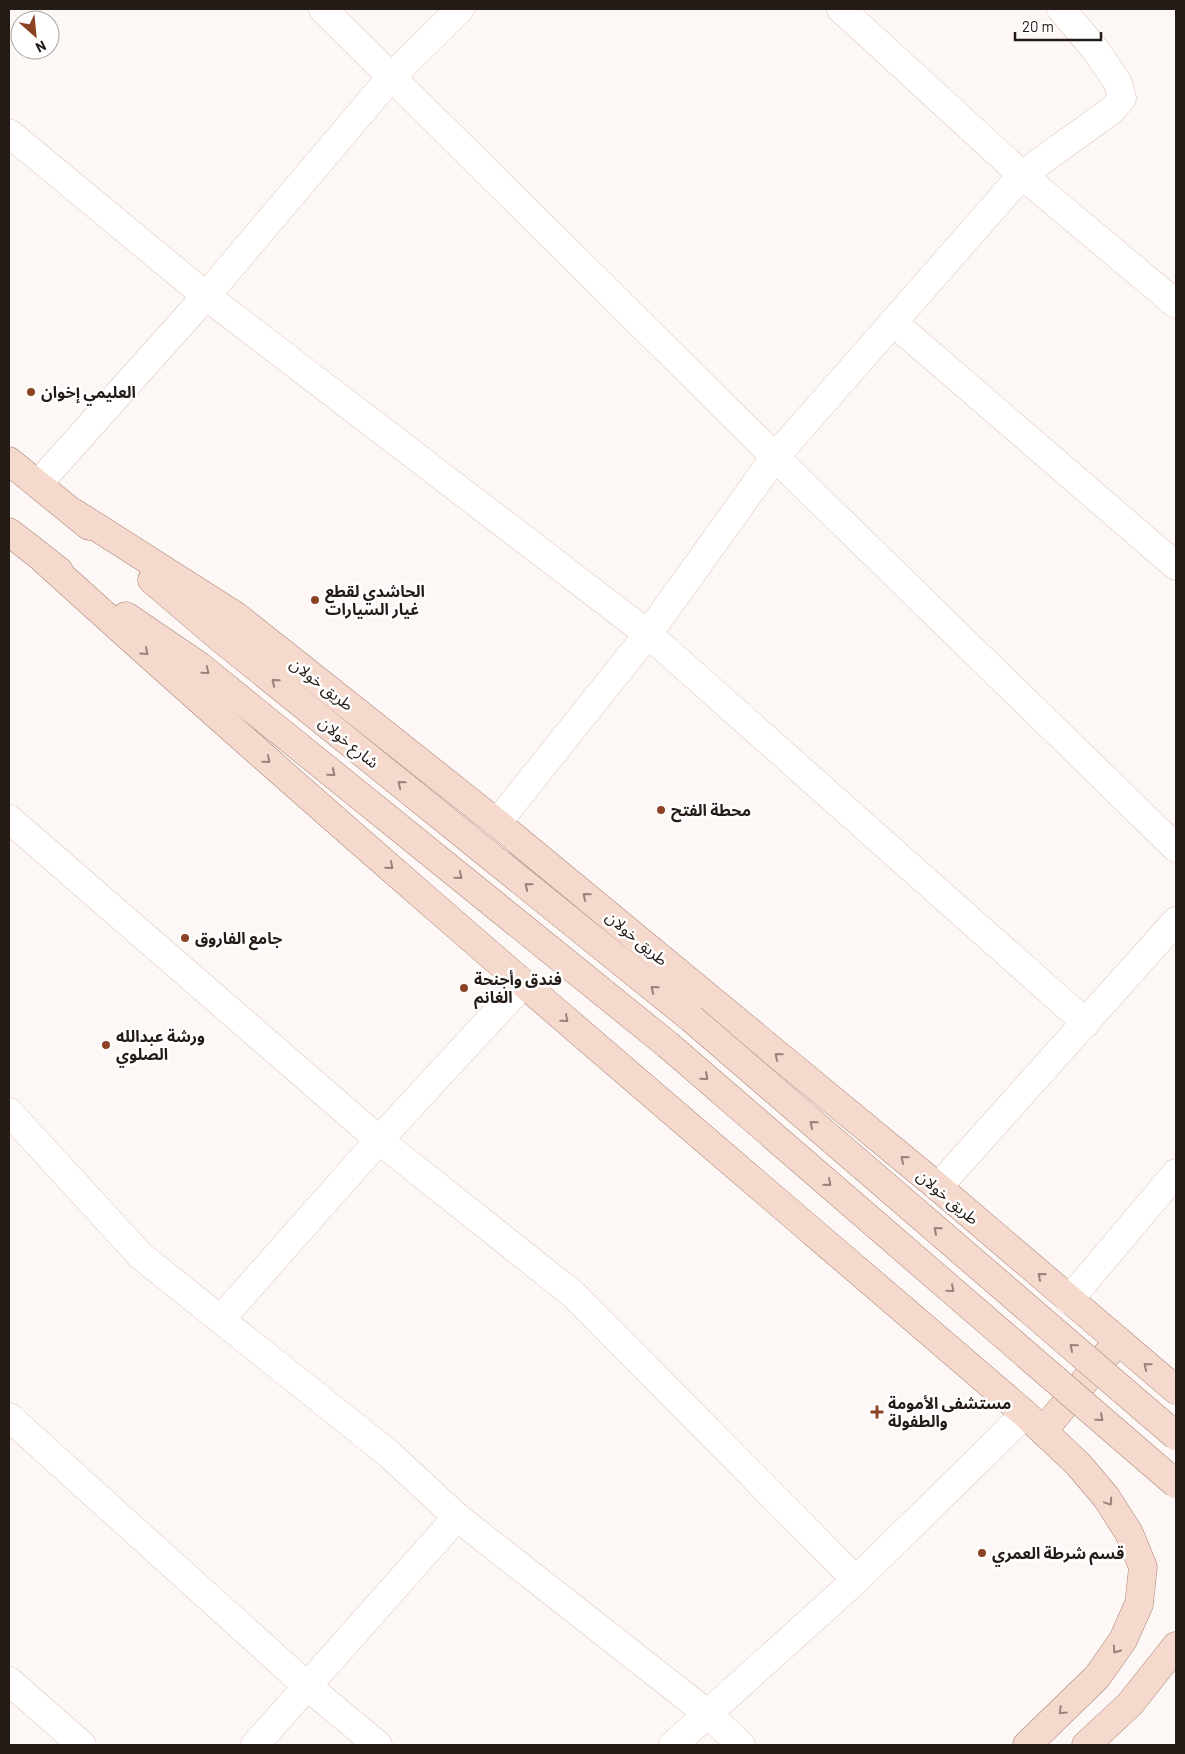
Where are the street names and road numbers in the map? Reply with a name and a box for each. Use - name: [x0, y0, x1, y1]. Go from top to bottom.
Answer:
- street label: طريق خولان: [286, 653, 358, 716]
- street label: شارع خولان: [313, 712, 383, 775]
- street label: طريق خولان: [601, 906, 672, 971]
- street label: طريق خولان: [912, 1165, 983, 1230]

